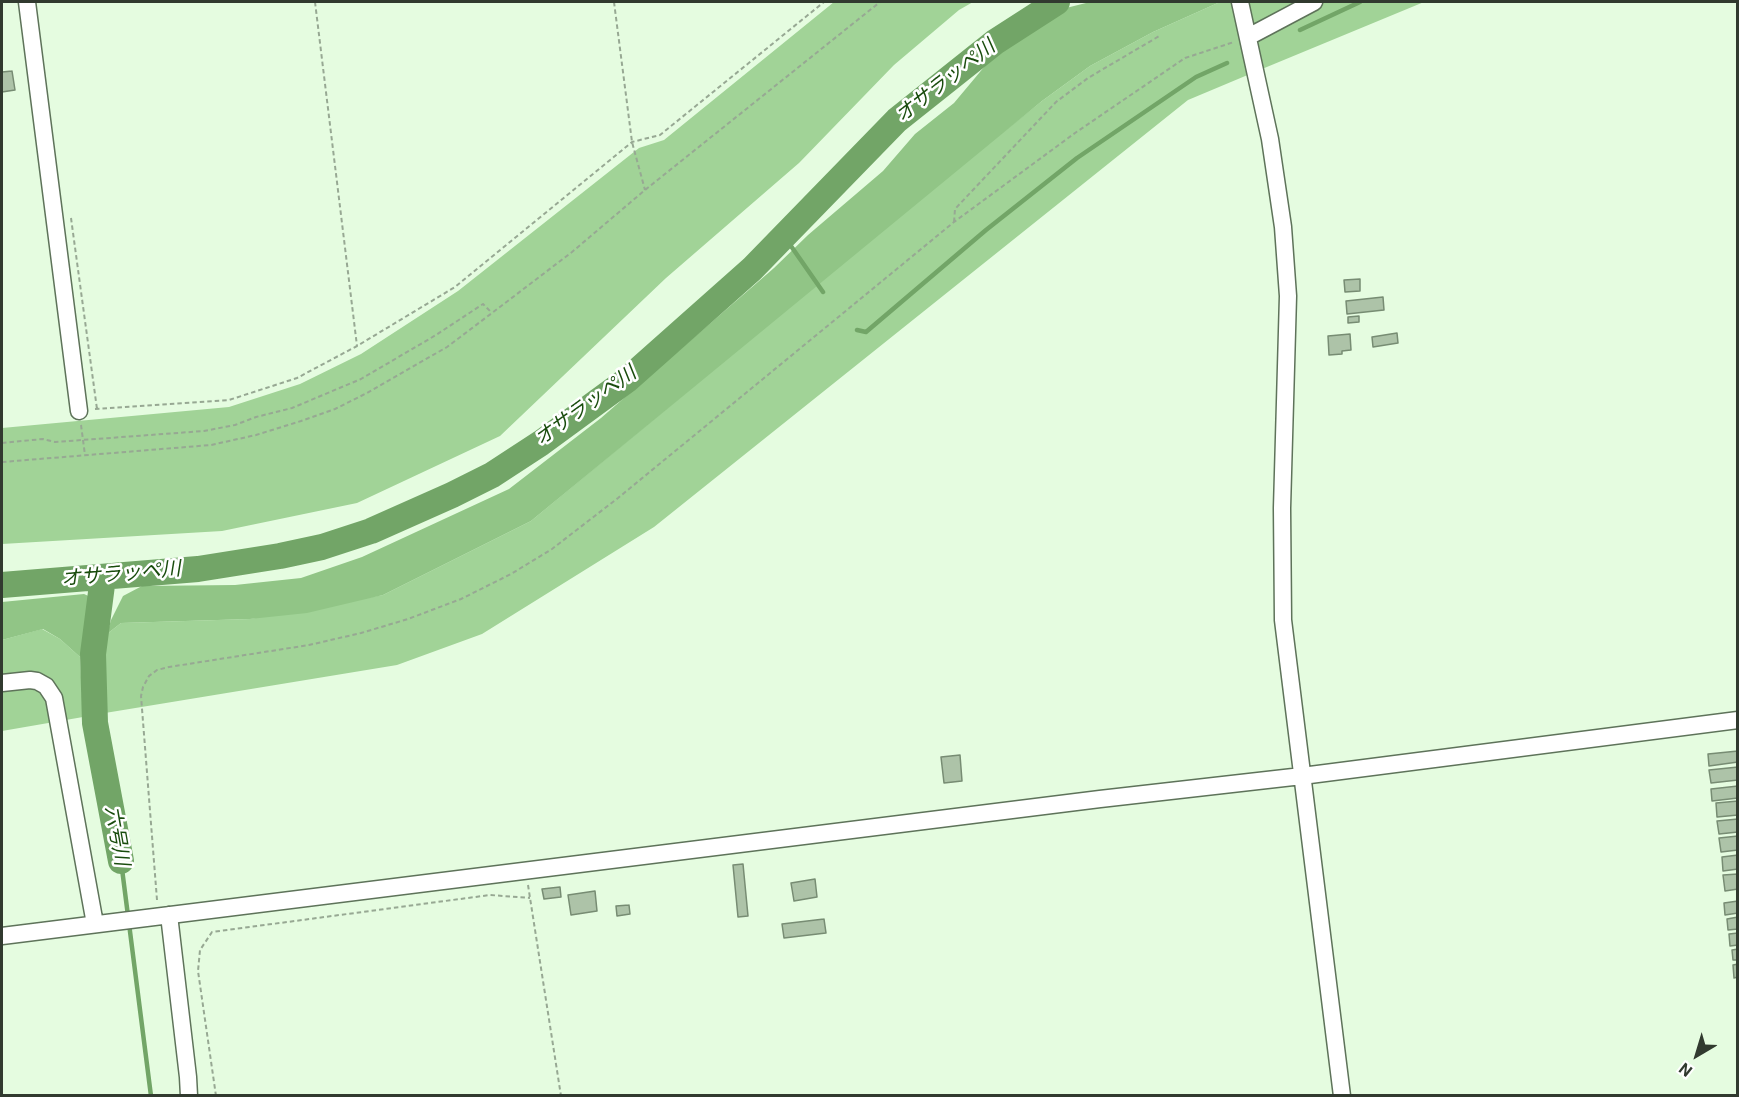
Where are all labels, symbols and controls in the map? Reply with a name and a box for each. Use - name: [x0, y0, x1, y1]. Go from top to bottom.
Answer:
- water label: オサラッペ川: [891, 36, 1001, 128]
- water label: オサラッペ川: [530, 362, 642, 452]
- water label: オサラッペ川: [60, 558, 182, 592]
- water label: 六号川: [99, 804, 133, 868]
- north arrow: [1667, 1025, 1727, 1085]
- text: N: [1675, 1059, 1696, 1081]

